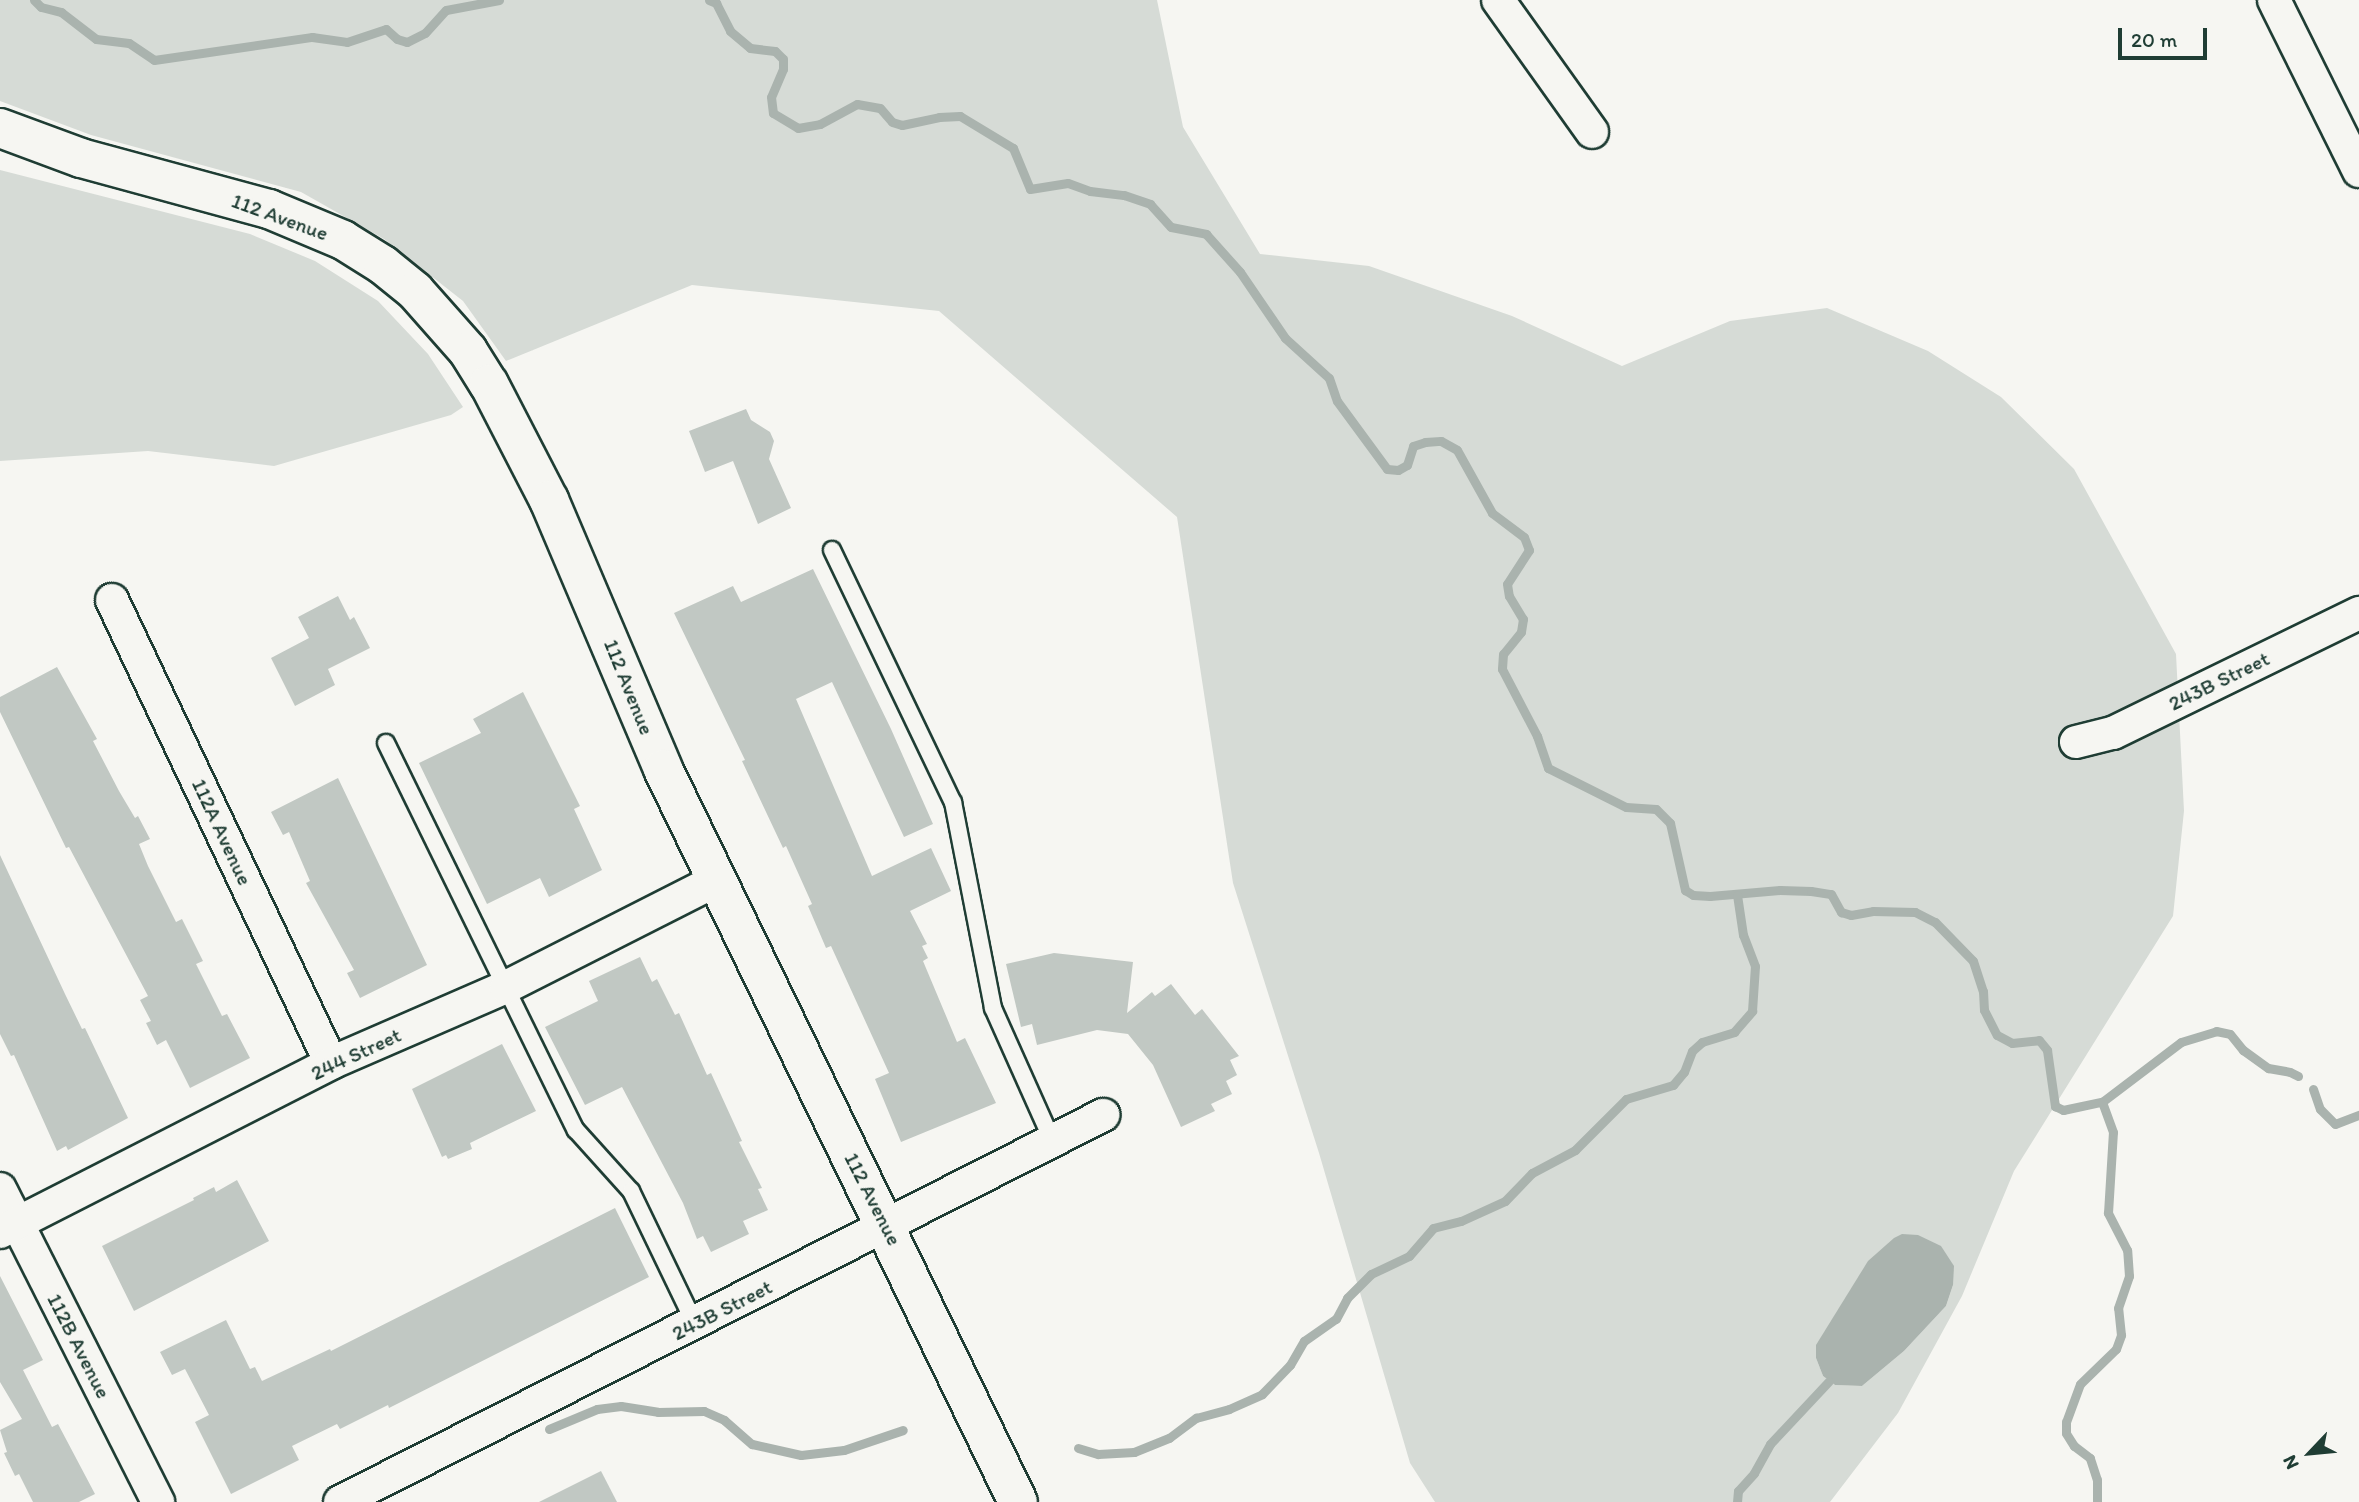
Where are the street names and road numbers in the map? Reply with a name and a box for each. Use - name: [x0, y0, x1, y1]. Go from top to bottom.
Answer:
- street label: 112 Avenue: [228, 188, 332, 246]
- street label: 112 Avenue: [598, 635, 660, 739]
- street label: 243B Street: [2165, 646, 2273, 716]
- street label: 112A Avenue: [186, 775, 258, 889]
- street label: 244 Street: [307, 1022, 405, 1086]
- street label: 112 Avenue: [839, 1148, 907, 1250]
- street label: 243B Street: [668, 1274, 776, 1346]
- street label: 112B Avenue: [42, 1289, 116, 1403]

